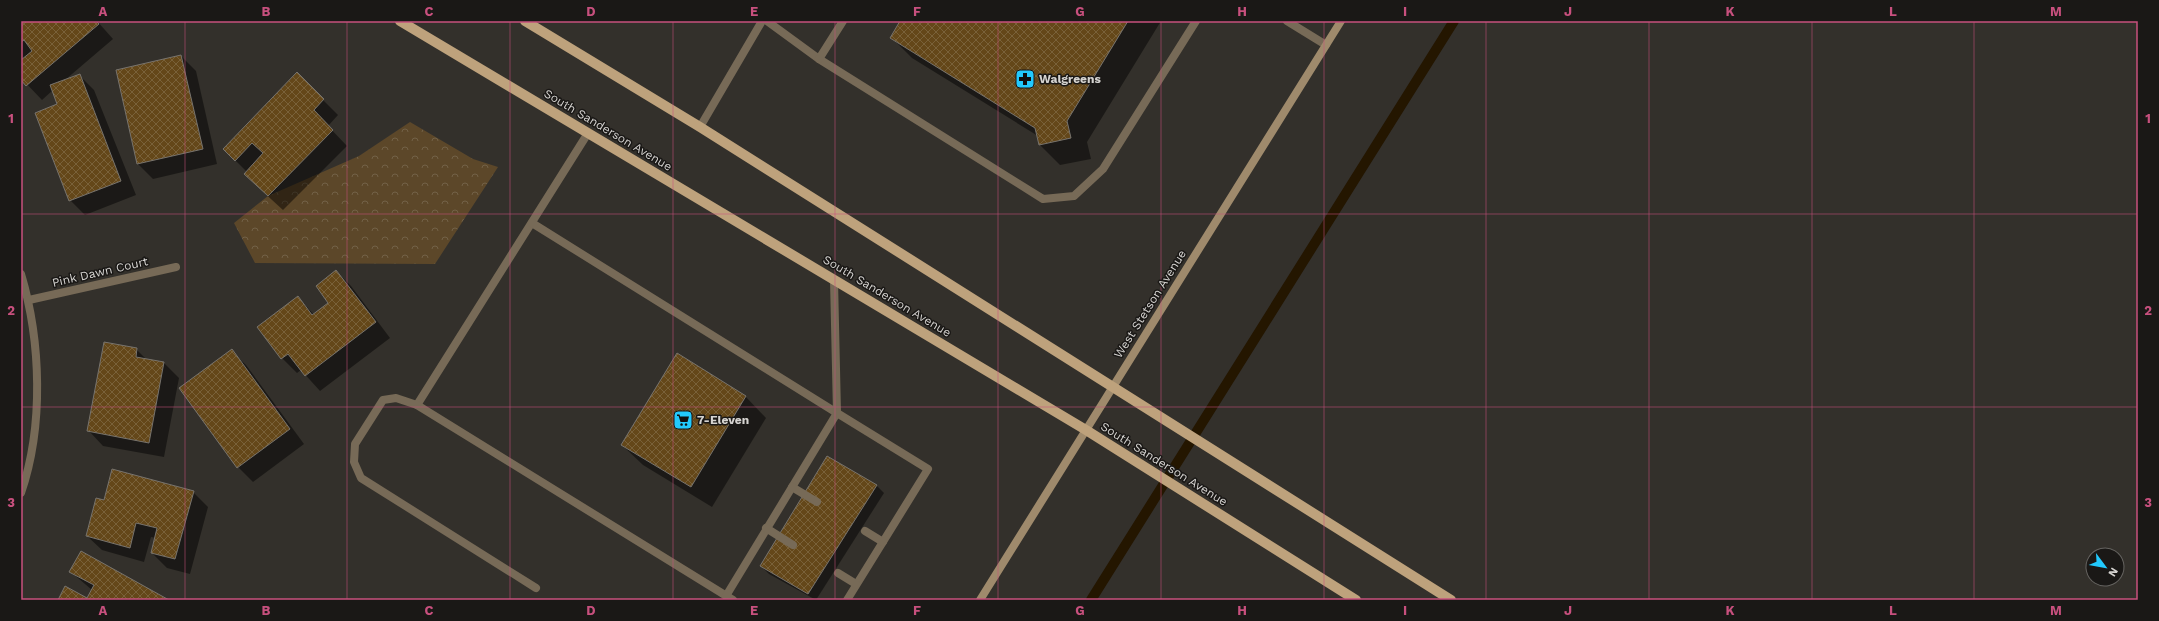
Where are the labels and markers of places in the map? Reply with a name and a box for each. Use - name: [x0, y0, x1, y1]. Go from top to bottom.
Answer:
- pharmacy icon: Walgreens: [1014, 68, 1036, 90]
- place label: Walgreens: [1039, 72, 1101, 86]
- supermarket icon: 7-Eleven: [672, 409, 694, 431]
- place label: 7-Eleven: [697, 413, 749, 427]

